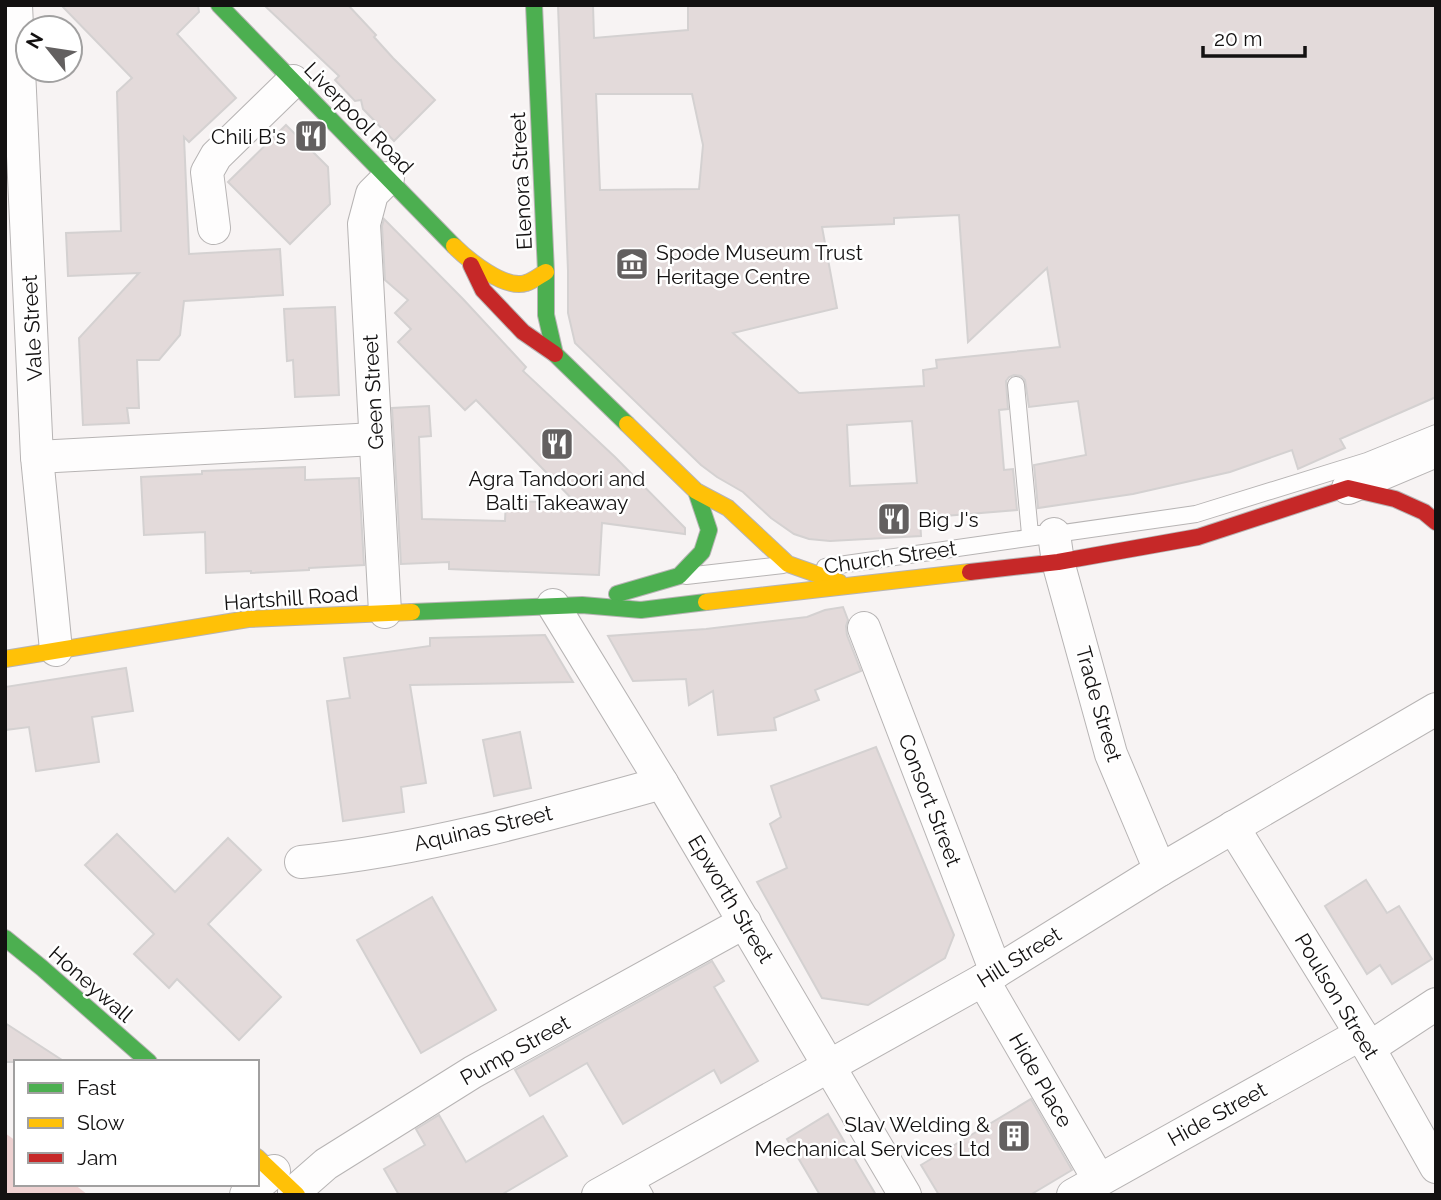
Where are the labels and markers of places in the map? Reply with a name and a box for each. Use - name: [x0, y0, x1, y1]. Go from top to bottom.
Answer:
- restaurant icon: Chili B's: [292, 117, 330, 155]
- place label: Chili B's: [211, 124, 286, 149]
- place label: Spode Museum Trust Heritage Centre: [656, 240, 863, 289]
- museum icon: Spode Museum Trust Heritage Centre: [613, 245, 651, 283]
- restaurant icon: Agra Tandoori and Balti Takeaway: [538, 425, 576, 463]
- place label: Agra Tandoori and Balti Takeaway: [469, 466, 645, 515]
- restaurant icon: Big J's: [875, 500, 913, 538]
- place label: Big J's: [918, 507, 979, 532]
- place label: Slav Welding & Mechanical Services Ltd: [755, 1112, 990, 1161]
- building icon: Slav Welding & Mechanical Services Ltd: [995, 1117, 1033, 1155]

